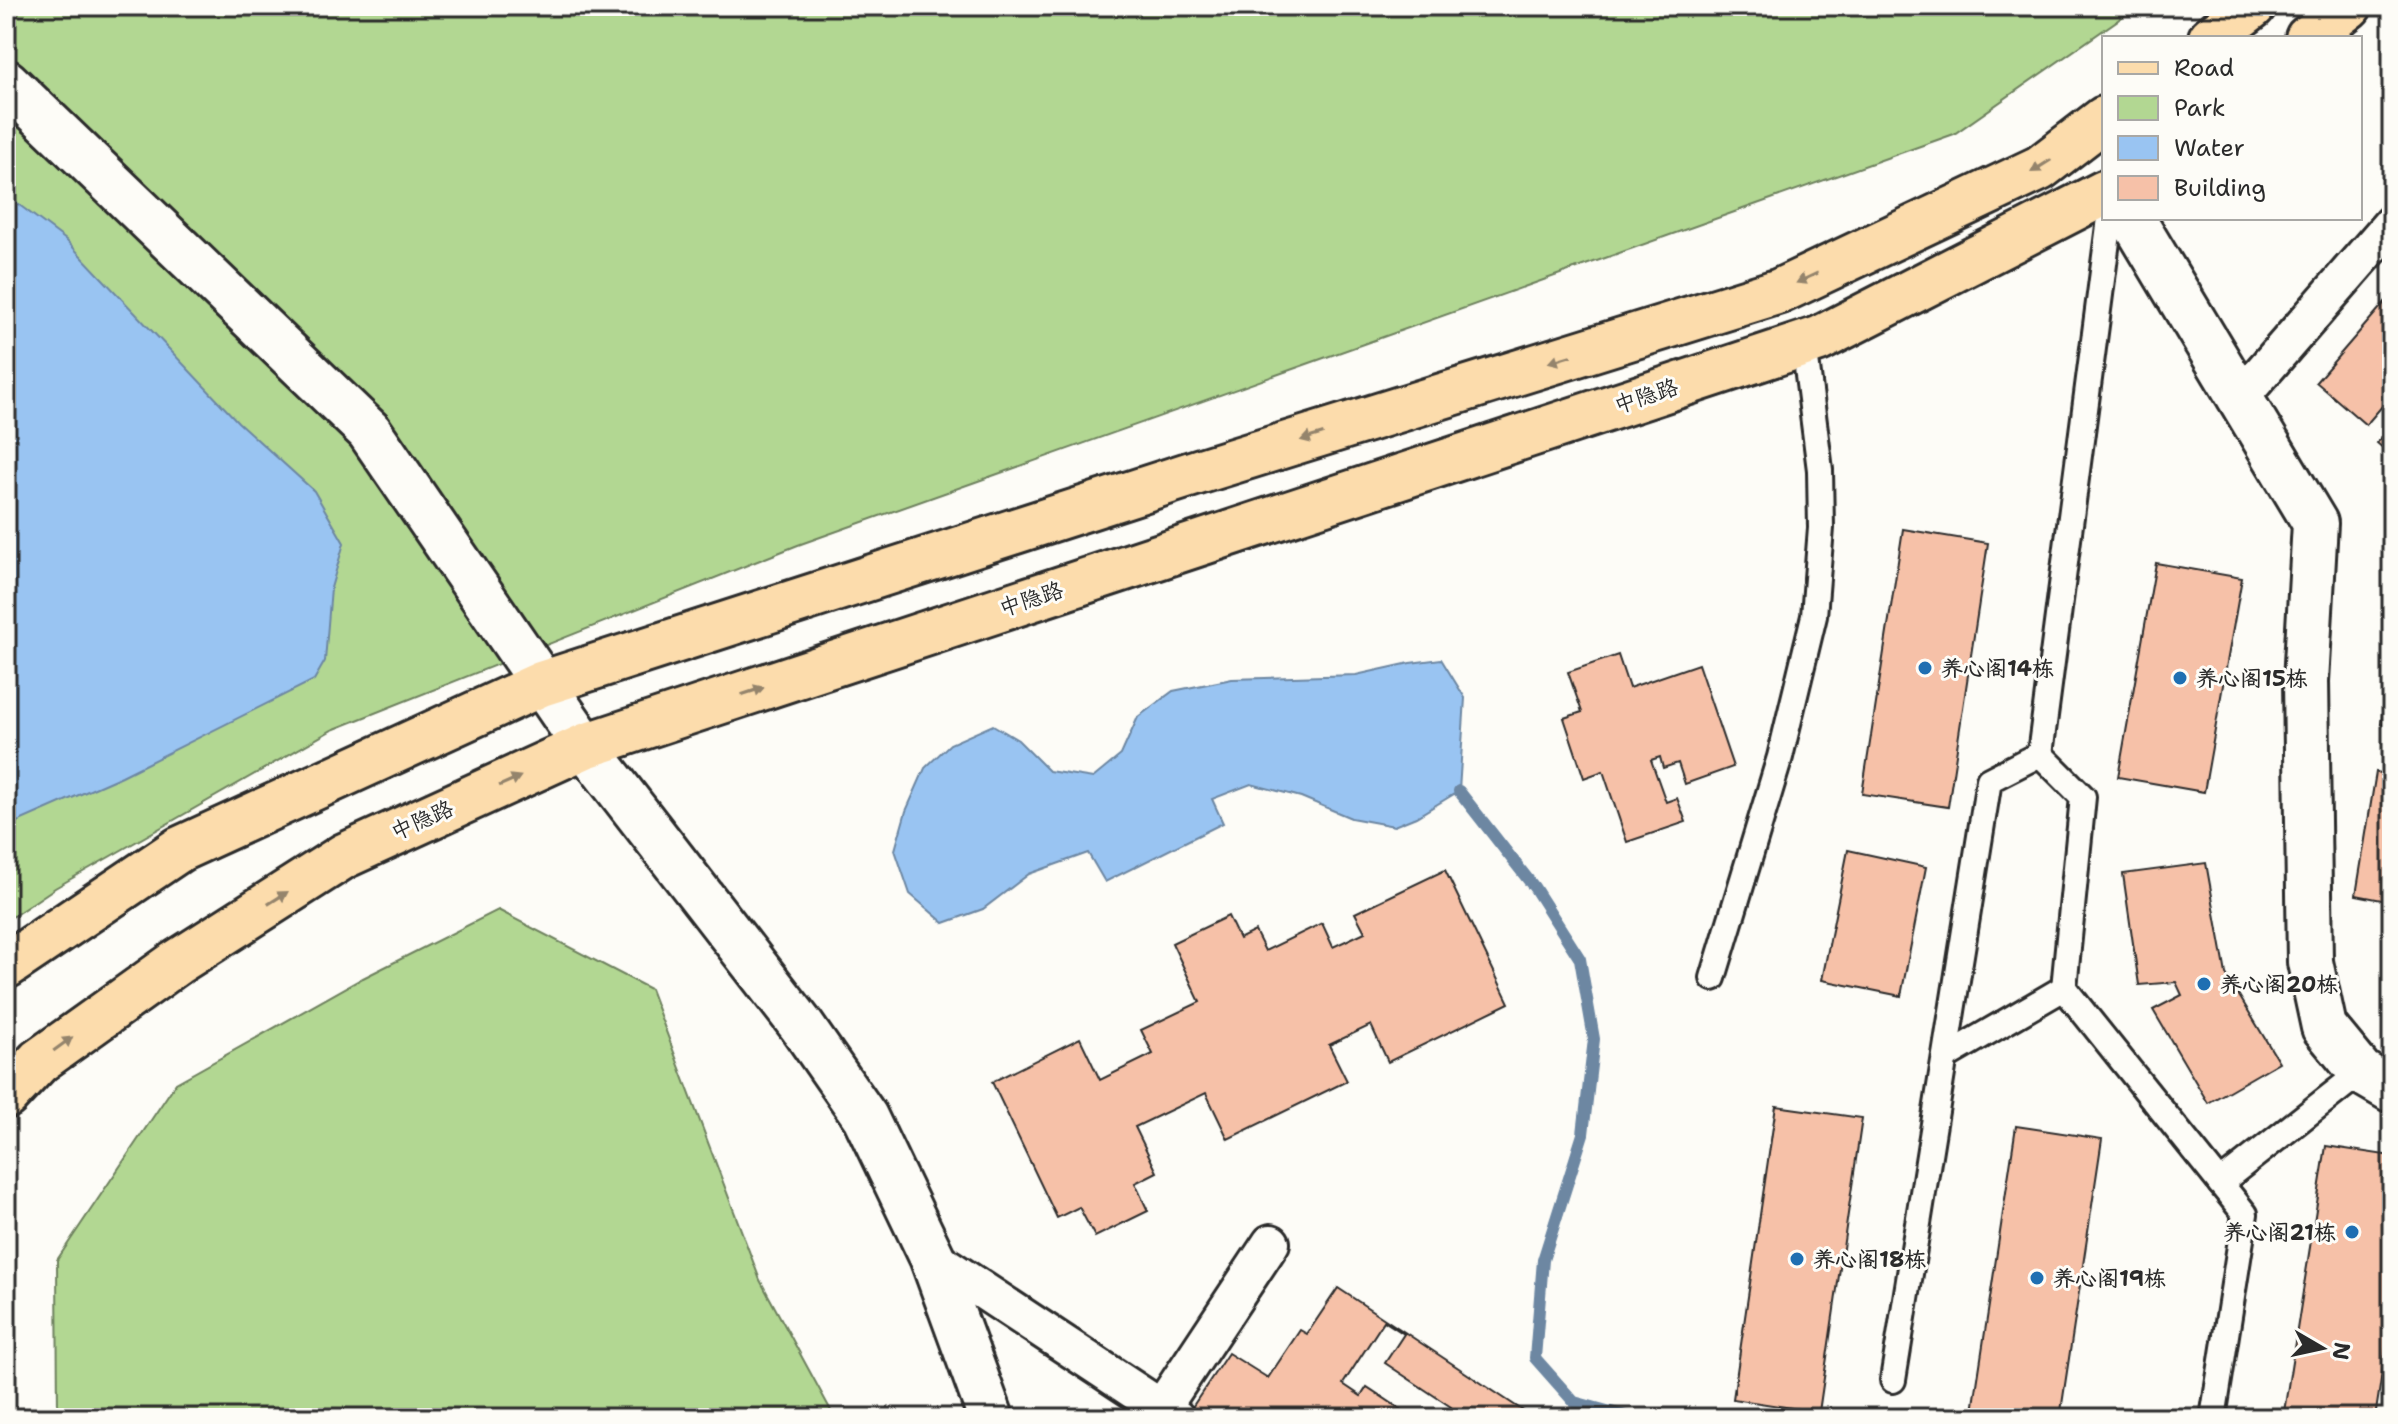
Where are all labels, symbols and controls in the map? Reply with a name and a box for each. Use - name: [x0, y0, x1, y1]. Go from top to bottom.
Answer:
- legend: [2102, 36, 2362, 220]
- text: Road: [2174, 52, 2234, 84]
- text: Park: [2174, 92, 2226, 124]
- text: Water: [2174, 132, 2245, 164]
- one-way arrow: [2030, 158, 2052, 172]
- text: Building: [2174, 172, 2266, 204]
- one-way arrow: [1795, 271, 1819, 285]
- one-way arrow: [1548, 353, 1572, 366]
- street label: 中隐路: [1610, 372, 1682, 420]
- one-way arrow: [1300, 431, 1324, 444]
- street label: 中隐路: [995, 575, 1067, 623]
- place label: 养心阁14栋: [1941, 654, 2054, 683]
- marker: 养心阁14栋: [1916, 659, 1934, 677]
- place label: 养心阁15栋: [2196, 664, 2308, 693]
- marker: 养心阁15栋: [2171, 669, 2189, 687]
- one-way arrow: [742, 684, 766, 696]
- one-way arrow: [498, 774, 521, 788]
- street label: 中隐路: [386, 793, 458, 847]
- one-way arrow: [267, 891, 289, 905]
- place label: 养心阁20栋: [2220, 970, 2338, 999]
- marker: 养心阁20栋: [2195, 975, 2213, 993]
- one-way arrow: [52, 1036, 74, 1052]
- place label: 养心阁21栋: [2224, 1218, 2336, 1247]
- marker: 养心阁21栋: [2343, 1223, 2361, 1241]
- place label: 养心阁18栋: [1813, 1245, 1926, 1274]
- marker: 养心阁18栋: [1788, 1250, 1806, 1268]
- place label: 养心阁19栋: [2053, 1264, 2166, 1293]
- marker: 养心阁19栋: [2028, 1269, 2046, 1287]
- north arrow: [2282, 1308, 2362, 1388]
- text: N: [2326, 1340, 2357, 1362]

